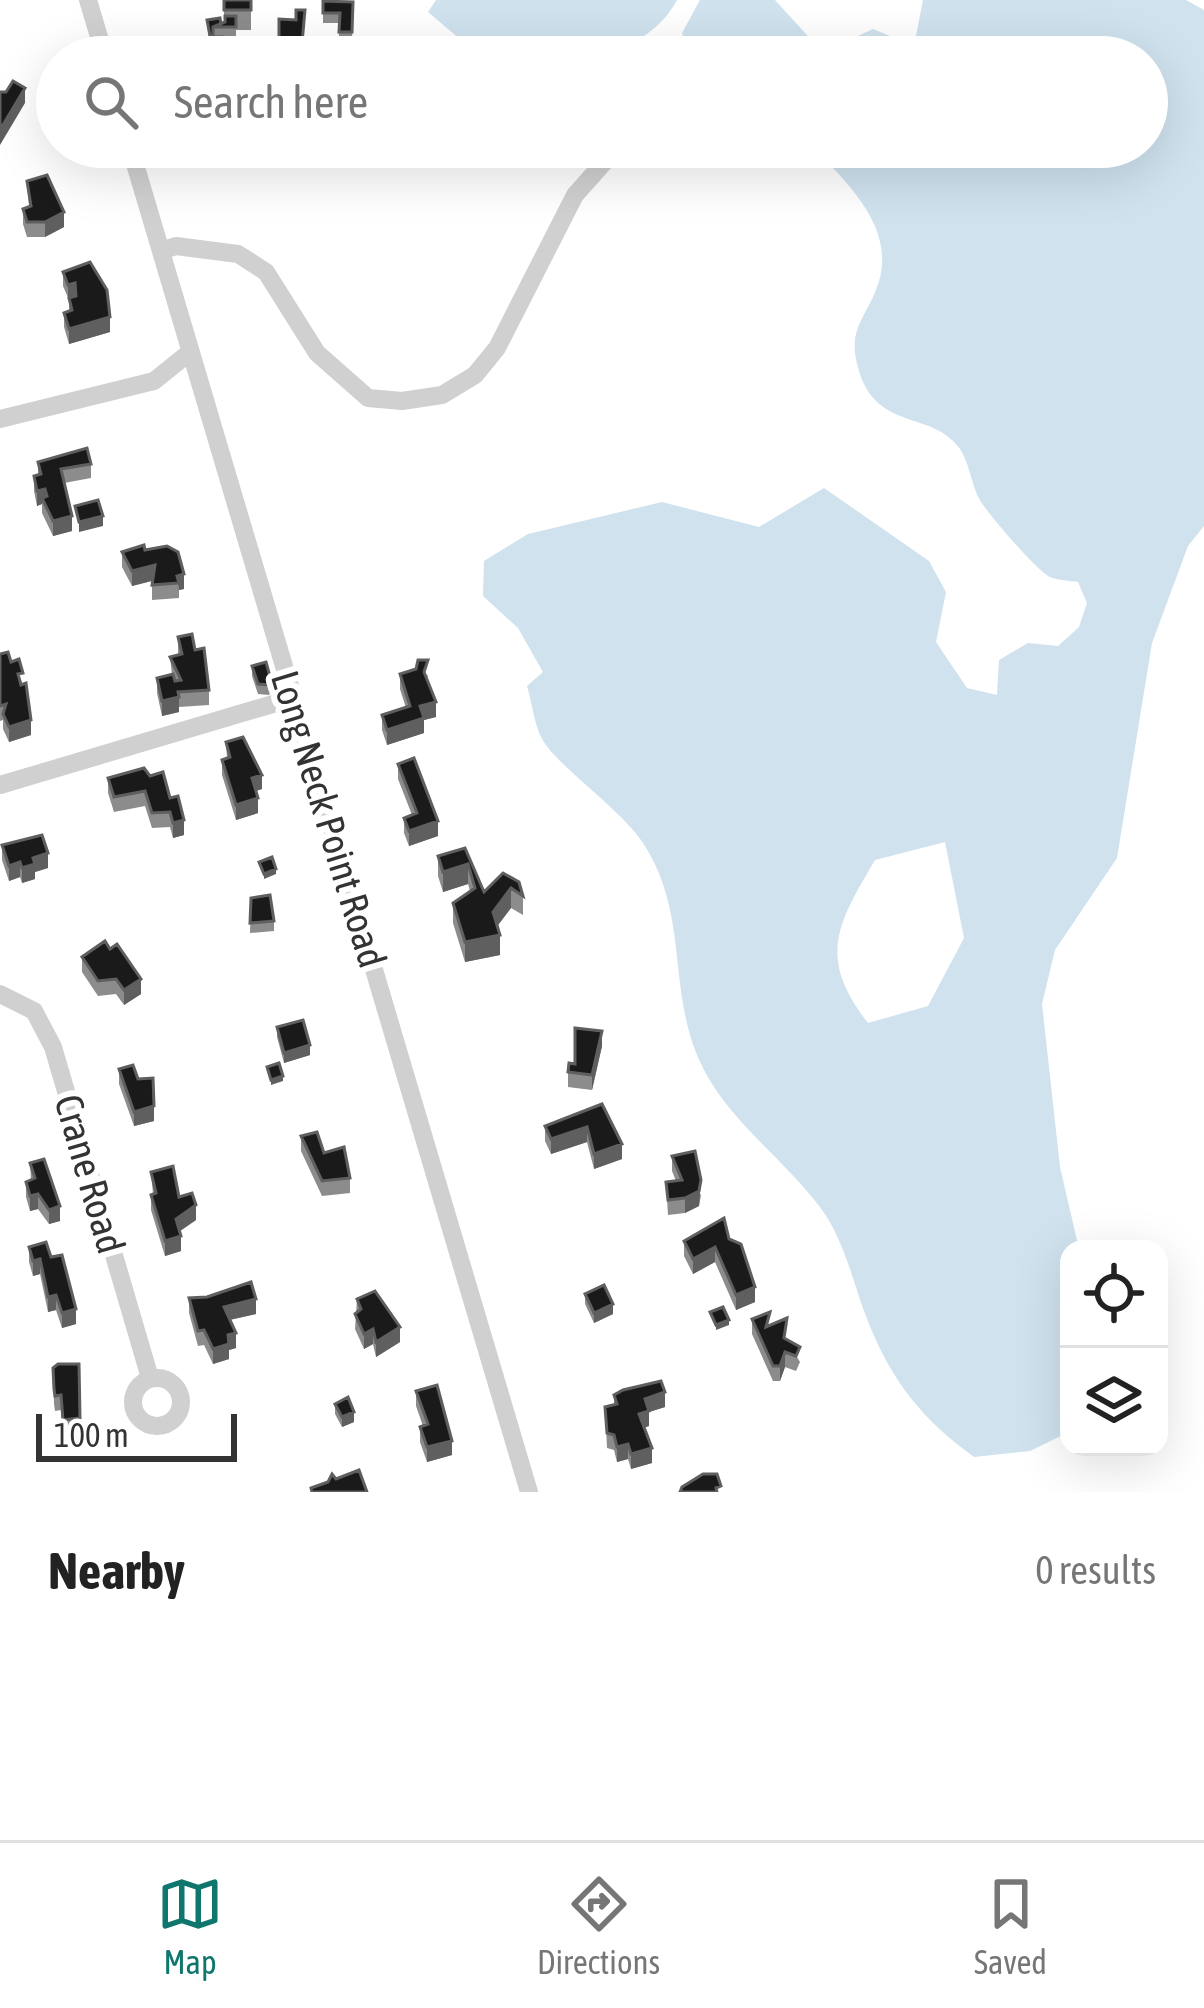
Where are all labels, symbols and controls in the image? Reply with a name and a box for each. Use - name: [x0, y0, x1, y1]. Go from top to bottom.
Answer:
- search box: [36, 36, 1168, 168]
- icon: search: [78, 69, 144, 135]
- text: Search here: [174, 76, 368, 128]
- street label: Long Neck Point Road: [263, 665, 395, 973]
- street label: Crane Road: [46, 1090, 134, 1258]
- map controls: [1060, 1240, 1168, 1456]
- button: locate: [1060, 1240, 1168, 1348]
- button: layers: [1060, 1348, 1168, 1456]
- scale bar: [36, 1408, 237, 1461]
- text: 100 m: [54, 1416, 129, 1454]
- text: Nearby: [48, 1541, 185, 1600]
- text: 0 results: [1035, 1548, 1156, 1592]
- tab: Map: [157, 1871, 223, 1981]
- tab: Directions: [537, 1871, 660, 1981]
- tab: Saved: [974, 1871, 1047, 1981]

